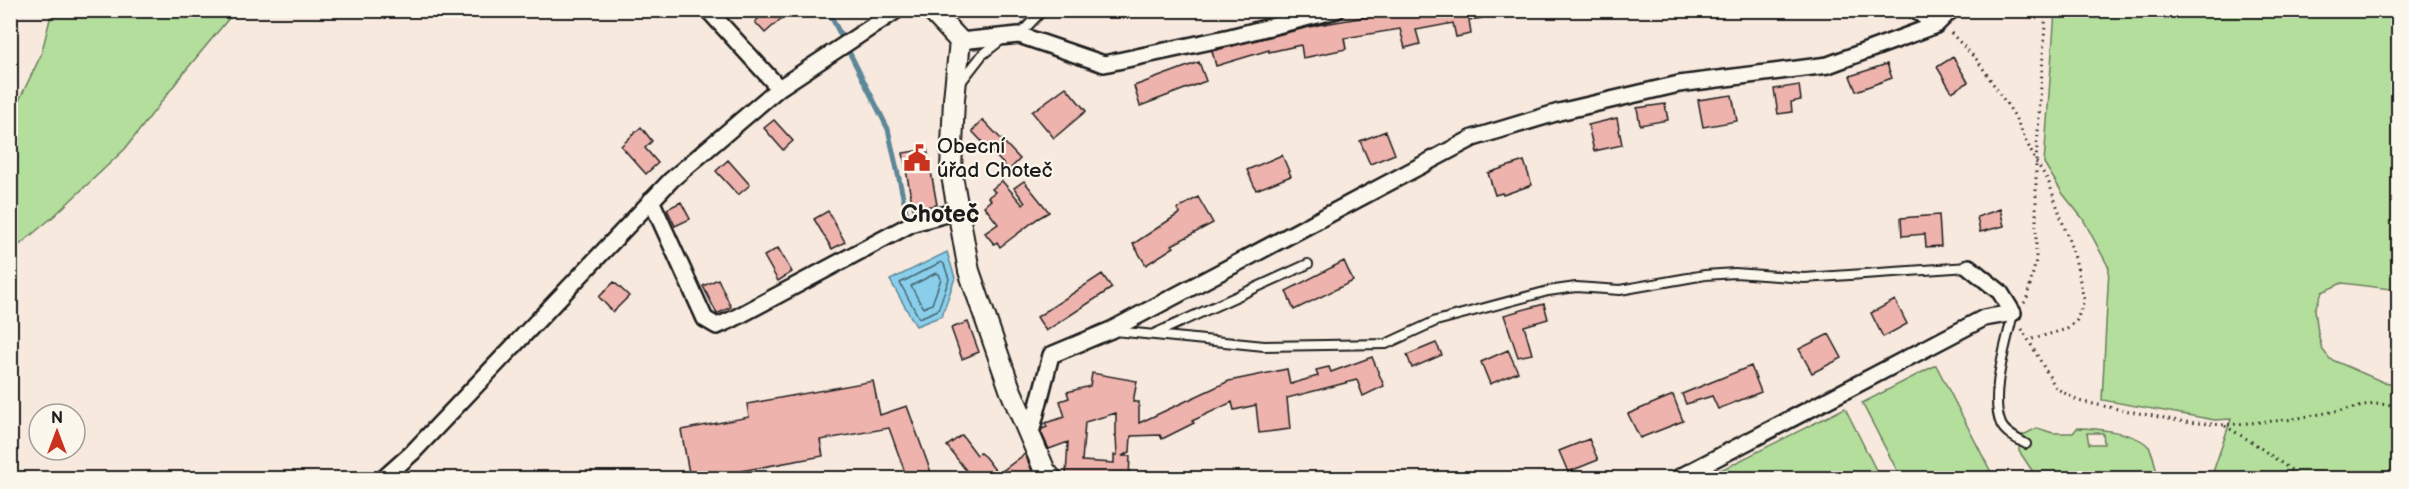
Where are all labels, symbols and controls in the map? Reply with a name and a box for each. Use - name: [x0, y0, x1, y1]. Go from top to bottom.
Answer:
- place label: Obecní úřad Choteč: [937, 134, 1053, 183]
- public building icon: Obecní úřad Choteč: [902, 143, 932, 173]
- district label: Choteč: [901, 200, 979, 229]
- north arrow: [27, 402, 87, 462]
- text: N: [51, 409, 63, 428]

